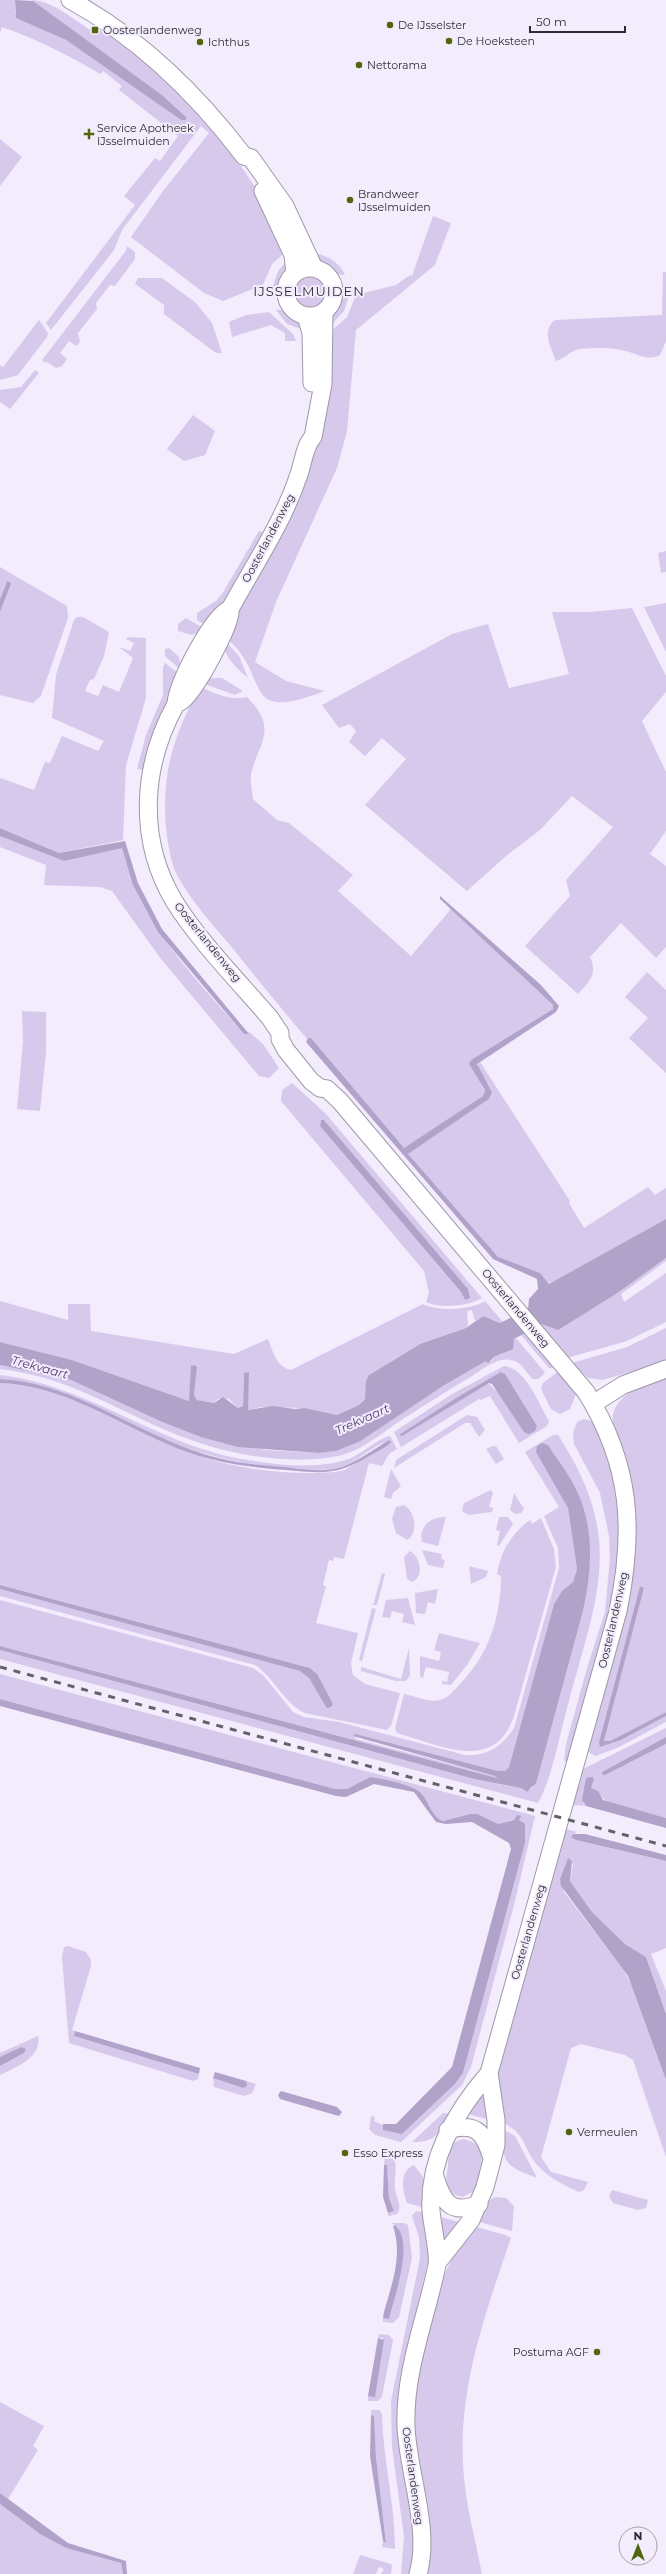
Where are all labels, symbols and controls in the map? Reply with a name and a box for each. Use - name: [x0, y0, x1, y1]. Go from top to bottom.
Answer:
- scale bar: [530, 8, 625, 34]
- text: 50 m: [536, 14, 567, 29]
- place label: De IJsselster: [398, 18, 466, 32]
- marker: De IJsselster: [385, 20, 395, 30]
- place label: Oosterlandenweg: [103, 23, 202, 37]
- marker: Oosterlandenweg: [90, 25, 100, 35]
- place label: De Hoeksteen: [457, 34, 535, 48]
- place label: Ichthus: [208, 35, 250, 49]
- marker: De Hoeksteen: [444, 36, 454, 46]
- marker: Ichthus: [195, 37, 205, 47]
- place label: Nettorama: [367, 58, 427, 72]
- marker: Nettorama: [354, 60, 364, 70]
- place label: Service Apotheek IJsselmuiden: [97, 121, 194, 148]
- marker: Service Apotheek IJsselmuiden: [84, 129, 94, 139]
- place label: Brandweer IJsselmuiden: [358, 187, 431, 214]
- marker: Brandweer IJsselmuiden: [345, 195, 355, 205]
- district label: IJSSELMUIDEN: [253, 283, 365, 299]
- street label: Oosterlandenweg: [239, 491, 297, 585]
- street label: Oosterlandenweg: [171, 899, 245, 985]
- street label: Oosterlandenweg: [479, 1266, 553, 1350]
- water label: Trekvaart: [10, 1352, 70, 1382]
- water label: Trekvaart: [332, 1400, 392, 1438]
- street label: Oosterlandenweg: [595, 1570, 631, 1670]
- street label: Oosterlandenweg: [508, 1883, 548, 1981]
- place label: Vermeulen: [577, 2125, 638, 2139]
- marker: Vermeulen: [564, 2127, 574, 2137]
- place label: Esso Express: [353, 2146, 424, 2160]
- marker: Esso Express: [340, 2148, 350, 2158]
- place label: Postuma AGF: [513, 2345, 589, 2359]
- marker: Postuma AGF: [592, 2347, 602, 2357]
- street label: Oosterlandenweg: [399, 2426, 427, 2526]
- north arrow: [618, 2526, 658, 2566]
- text: N: [634, 2529, 642, 2543]

